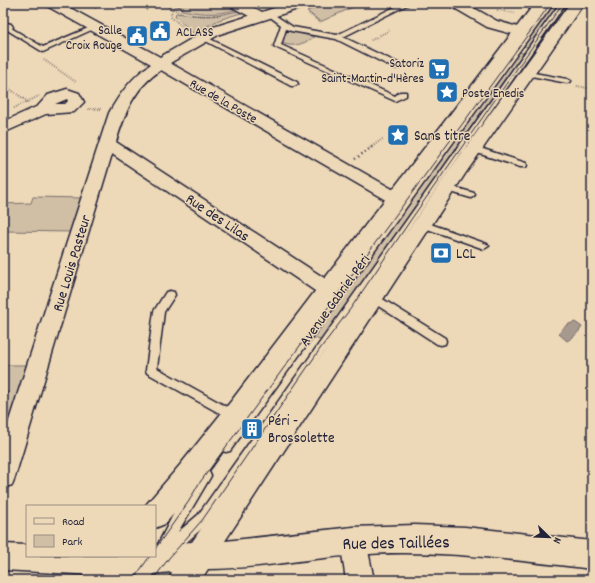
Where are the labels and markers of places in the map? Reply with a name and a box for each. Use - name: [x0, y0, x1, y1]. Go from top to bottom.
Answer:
- public building icon: ACLASS: [147, 18, 173, 44]
- place label: Salle Croix Rouge: [66, 22, 122, 56]
- public building icon: Salle Croix Rouge: [124, 23, 150, 49]
- place label: ACLASS: [176, 24, 214, 43]
- place label: Satoriz Saint-Martin-d'Hères: [321, 55, 424, 89]
- supermarket icon: Satoriz Saint-Martin-d'Hères: [426, 56, 452, 82]
- place icon: Poste Enedis: [434, 79, 460, 105]
- place label: Poste Enedis: [462, 85, 524, 104]
- place icon: Sans titre: [385, 122, 411, 148]
- place label: Sans titre: [414, 126, 471, 148]
- bank icon: LCL: [428, 240, 454, 266]
- place label: LCL: [456, 244, 476, 266]
- place label: Péri - Brossolette: [268, 411, 335, 450]
- building icon: Péri - Brossolette: [239, 416, 265, 442]

